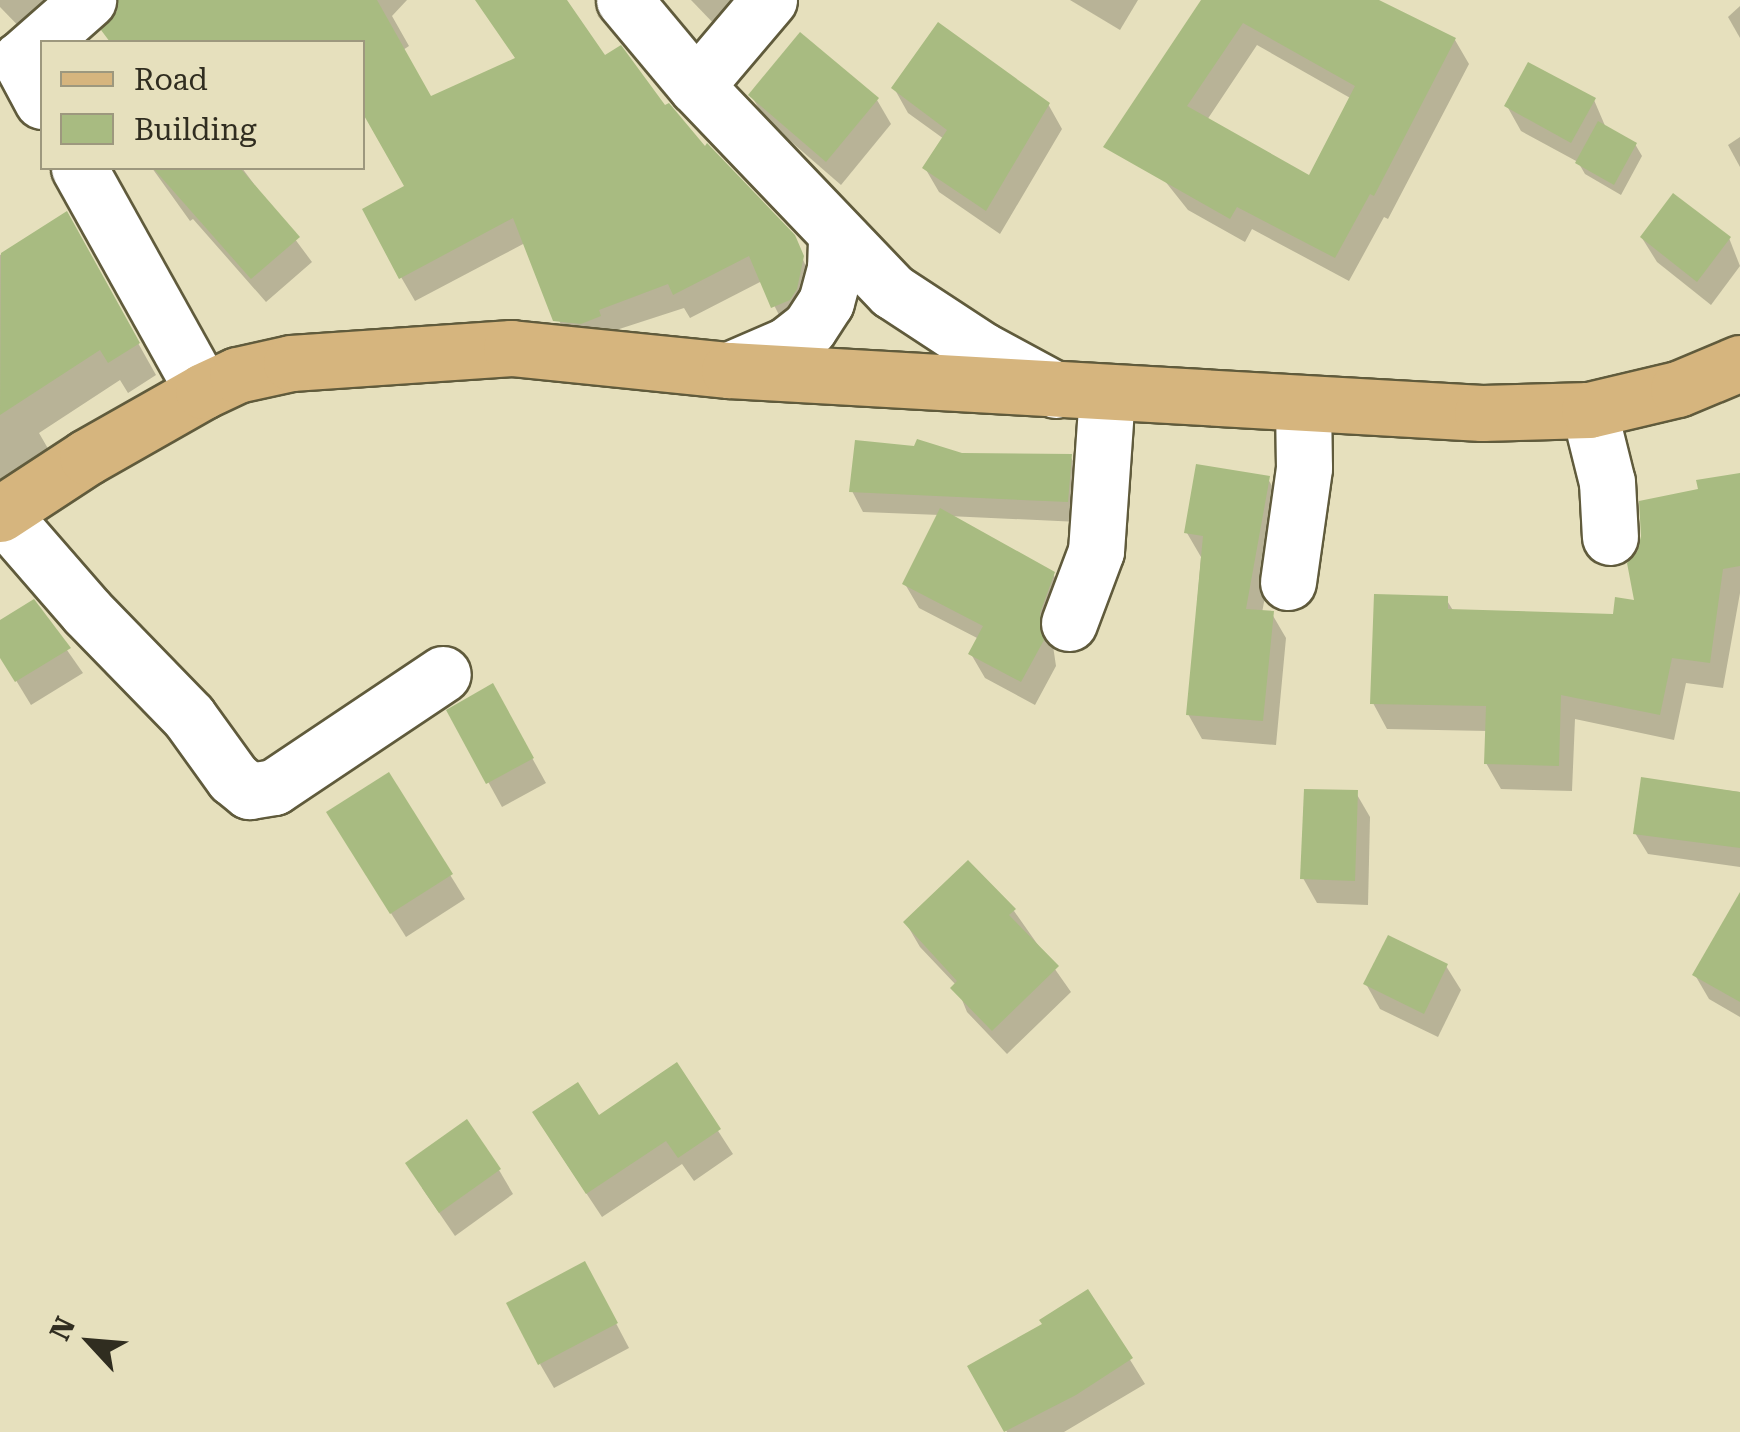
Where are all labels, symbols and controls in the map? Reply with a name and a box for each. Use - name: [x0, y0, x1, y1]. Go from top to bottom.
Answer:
- legend: [40, 40, 365, 170]
- text: Road: [134, 62, 208, 97]
- text: Building: [134, 112, 257, 147]
- north arrow: [40, 1292, 140, 1392]
- text: N: [43, 1312, 82, 1346]

